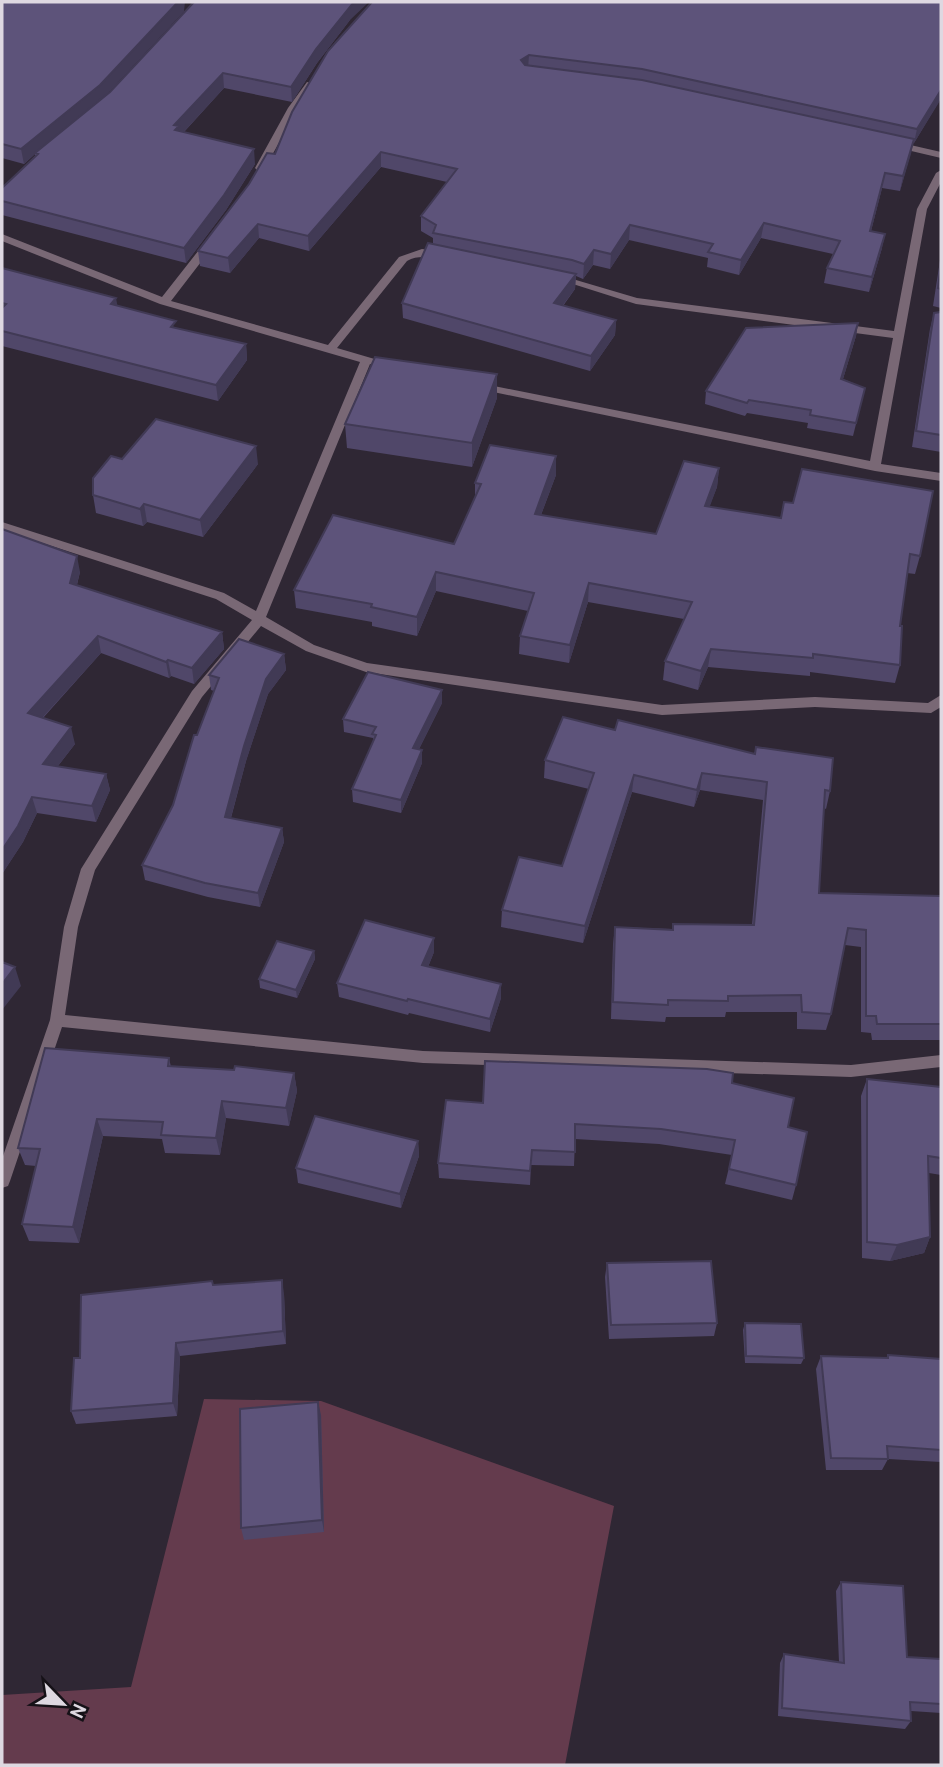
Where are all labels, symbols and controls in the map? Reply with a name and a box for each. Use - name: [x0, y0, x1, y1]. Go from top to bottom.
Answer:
- north arrow: [28, 1669, 98, 1739]
- text: N: [63, 1699, 90, 1722]

